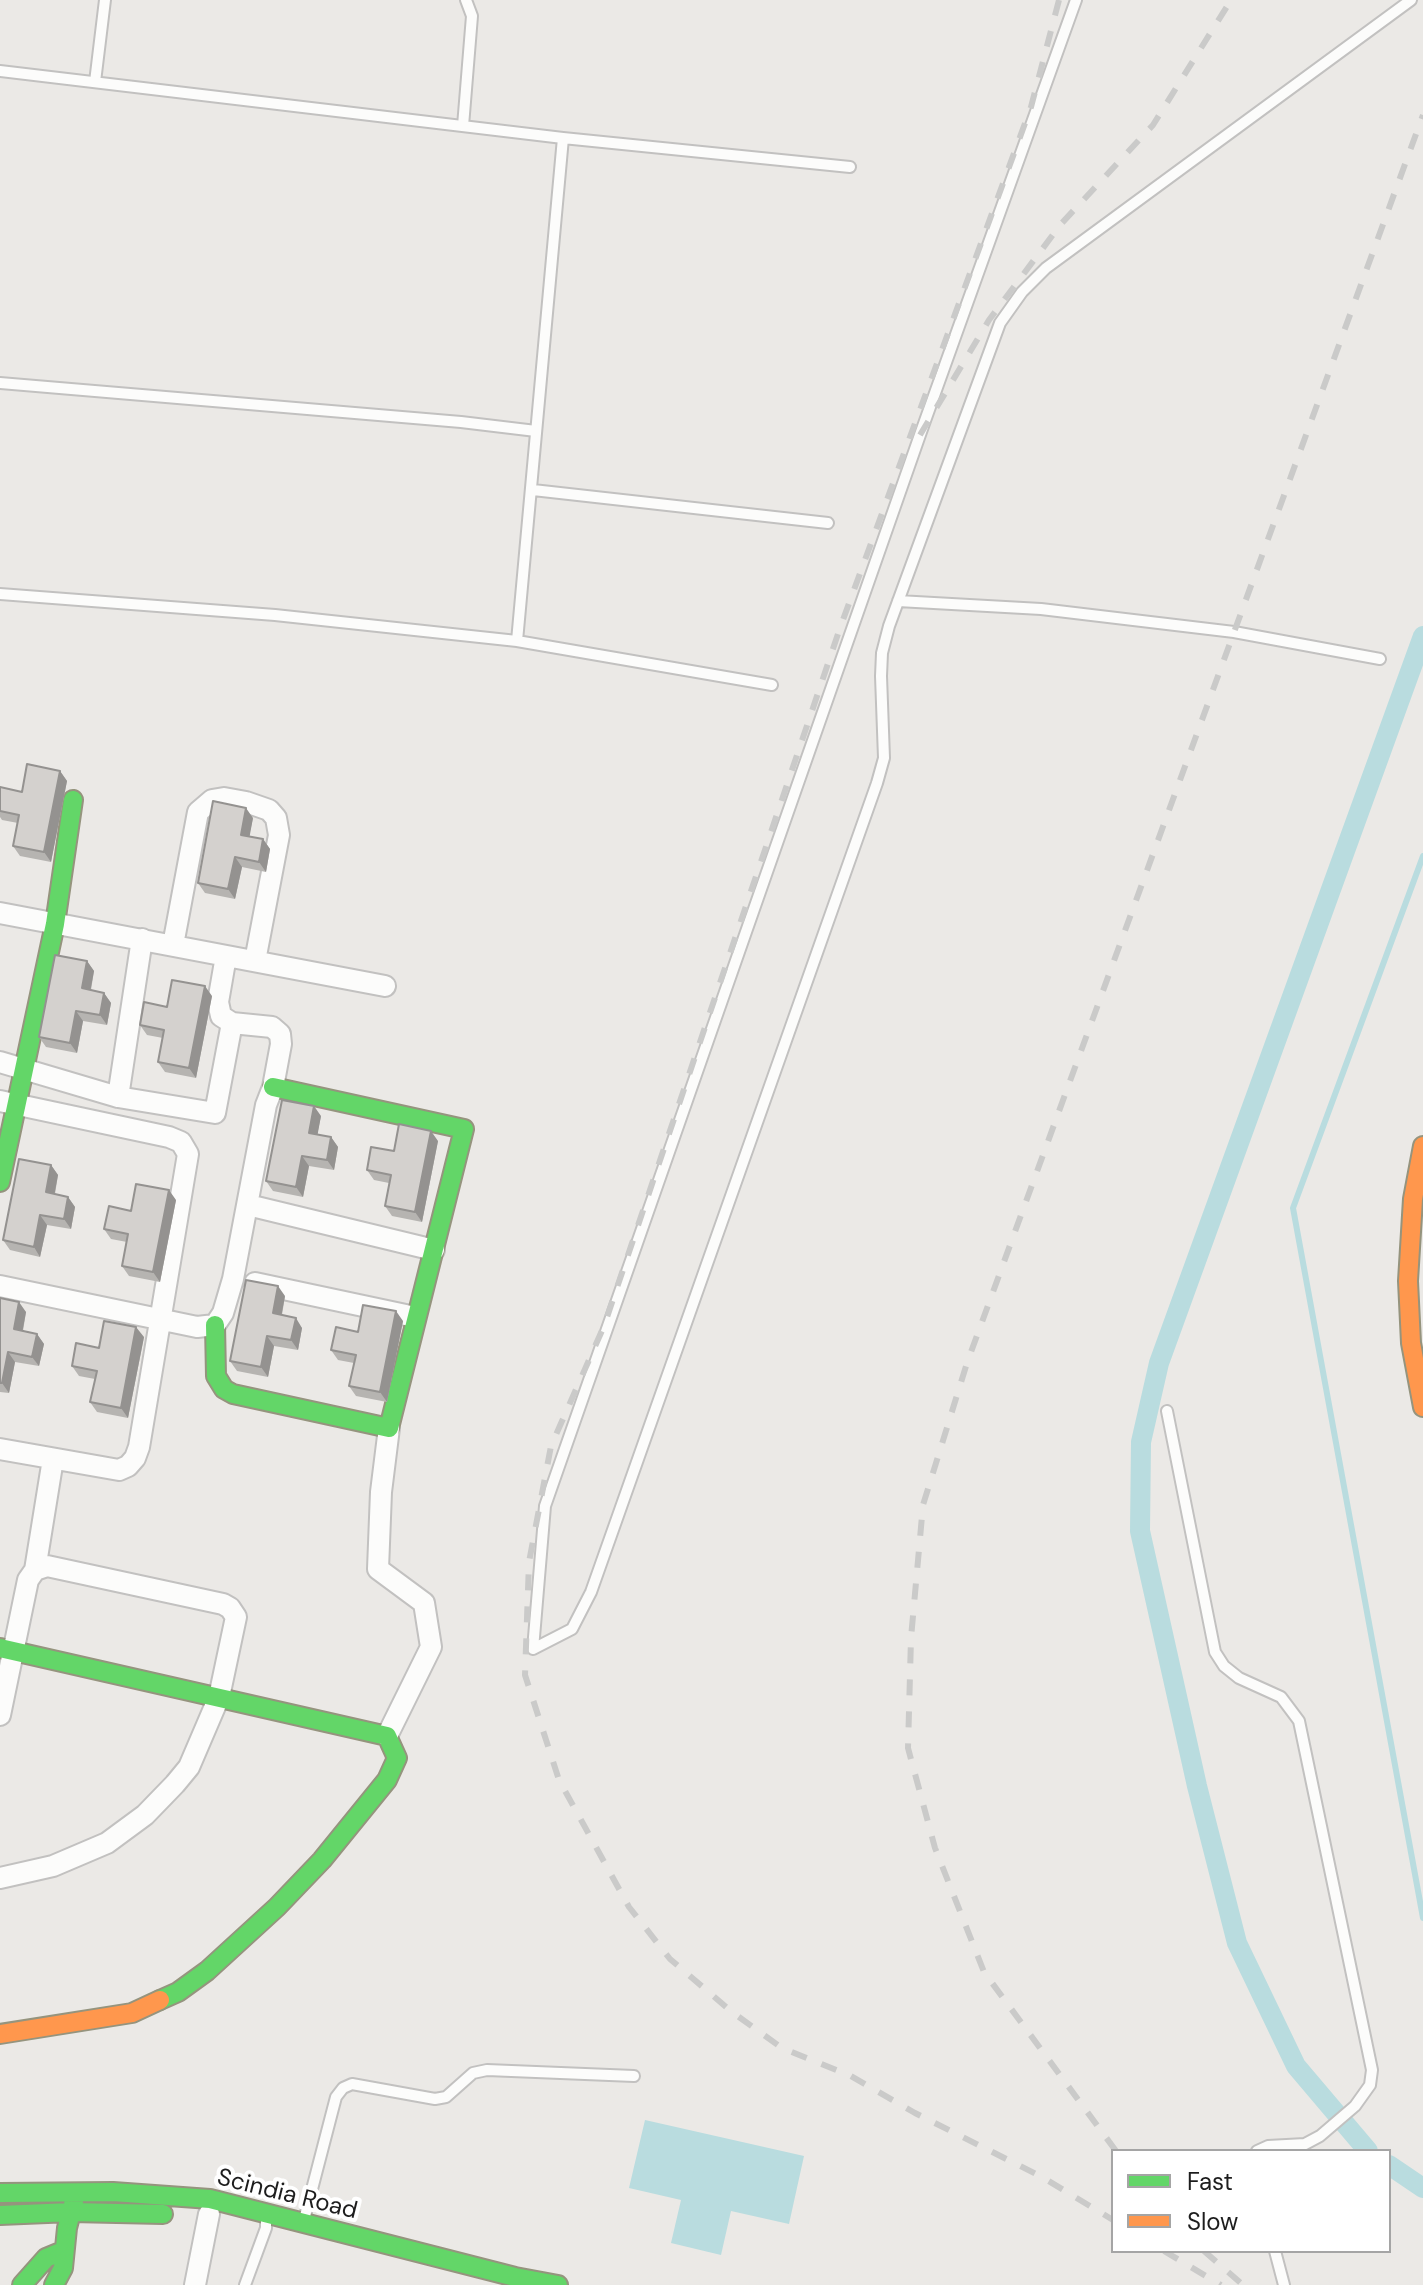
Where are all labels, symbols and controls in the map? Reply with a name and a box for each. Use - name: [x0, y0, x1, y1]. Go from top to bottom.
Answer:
- legend: [1111, 2149, 1391, 2253]
- street label: Scindia Road: [214, 2164, 360, 2226]
- text: Fast: [1187, 2166, 1233, 2197]
- text: Slow: [1187, 2206, 1238, 2237]

